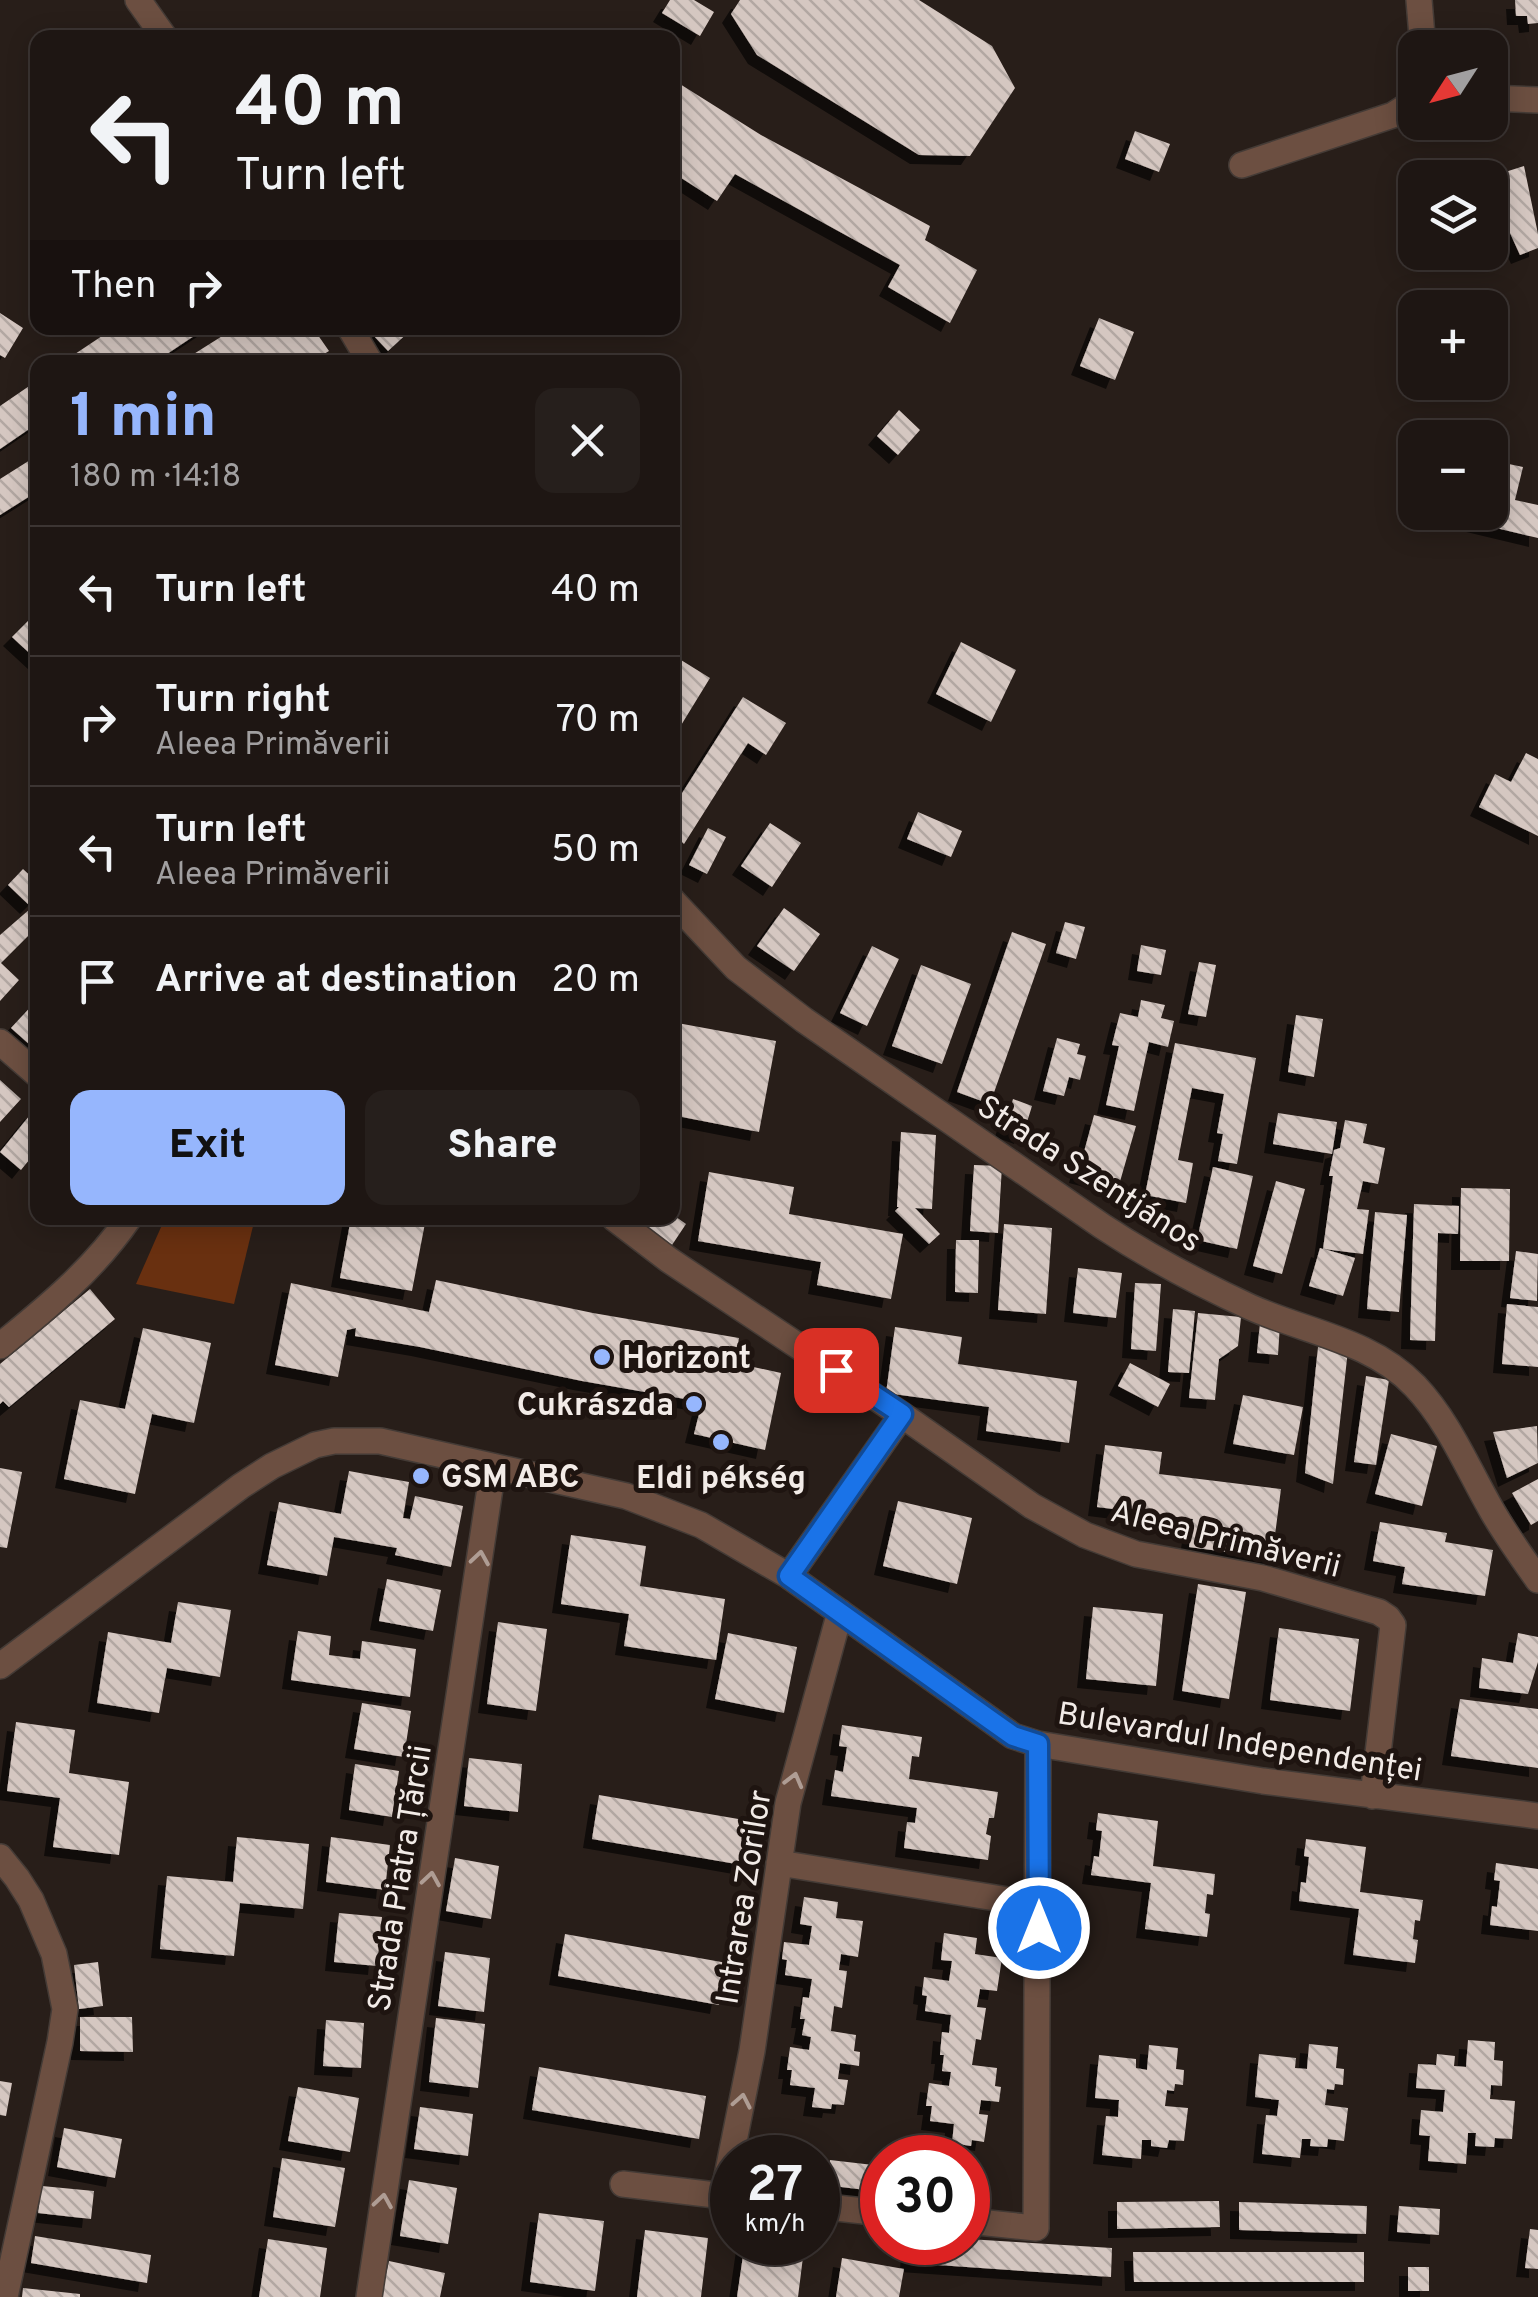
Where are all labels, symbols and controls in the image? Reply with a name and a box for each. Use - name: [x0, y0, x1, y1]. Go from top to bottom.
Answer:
- north arrow: [1398, 30, 1508, 140]
- map controls: [1398, 30, 1508, 530]
- text: 40 m: [235, 62, 405, 151]
- icon: left: [70, 70, 200, 200]
- text: Turn left: [235, 149, 406, 206]
- button: layers: [1398, 160, 1508, 270]
- icon: right: [176, 260, 231, 315]
- text: Then: [70, 263, 156, 312]
- button: +: [1398, 290, 1508, 400]
- text: 1 min: [70, 382, 217, 458]
- button: close: [535, 388, 640, 493]
- button: −: [1398, 420, 1508, 530]
- text: 180 m · 14:18: [70, 458, 241, 498]
- icon: left: [70, 564, 125, 619]
- text: Turn left: [155, 567, 307, 616]
- text: 40 m: [551, 567, 640, 616]
- text: Turn right: [155, 677, 330, 726]
- icon: right: [70, 694, 125, 749]
- text: 70 m: [556, 697, 640, 746]
- text: Aleea Primăverii: [155, 726, 391, 766]
- text: Turn left: [155, 807, 307, 856]
- icon: left: [70, 824, 125, 879]
- text: 50 m: [551, 827, 640, 876]
- text: Aleea Primăverii: [155, 856, 391, 896]
- icon: arrive: [70, 954, 125, 1009]
- text: Arrive at destination: [155, 957, 518, 1006]
- text: 20 m: [551, 957, 640, 1006]
- street label: Strada Szentjános: [969, 1088, 1208, 1263]
- button: Exit: [70, 1090, 345, 1205]
- button: Share: [365, 1090, 640, 1205]
- pin: [794, 1328, 879, 1413]
- place label: Horizont: [622, 1340, 751, 1380]
- icon: arrive: [809, 1343, 864, 1398]
- marker: Horizont: [591, 1346, 613, 1368]
- place label: Cukrászda: [517, 1387, 674, 1427]
- marker: Cukrászda: [683, 1393, 705, 1415]
- marker: Eldi pékség: [710, 1431, 732, 1453]
- place label: GSM ABC: [441, 1459, 580, 1499]
- place label: Eldi pékség: [636, 1460, 806, 1500]
- marker: GSM ABC: [410, 1465, 432, 1487]
- street label: Aleea Primăverii: [1106, 1493, 1344, 1589]
- one-way arrow: [468, 1549, 489, 1566]
- street label: Bulevardul Independenței: [1054, 1695, 1425, 1793]
- street label: Strada Piatra Țărcii: [361, 1742, 443, 2015]
- one-way arrow: [783, 1772, 804, 1789]
- street label: Intrarea Zorilor: [709, 1788, 783, 2007]
- one-way arrow: [420, 1871, 441, 1887]
- position arrow: [987, 1876, 1091, 1980]
- one-way arrow: [731, 2093, 752, 2109]
- speed limit sign: 30: [860, 2135, 990, 2265]
- text: 27: [747, 2156, 803, 2219]
- one-way arrow: [372, 2192, 393, 2209]
- text: km/h: [745, 2209, 805, 2241]

